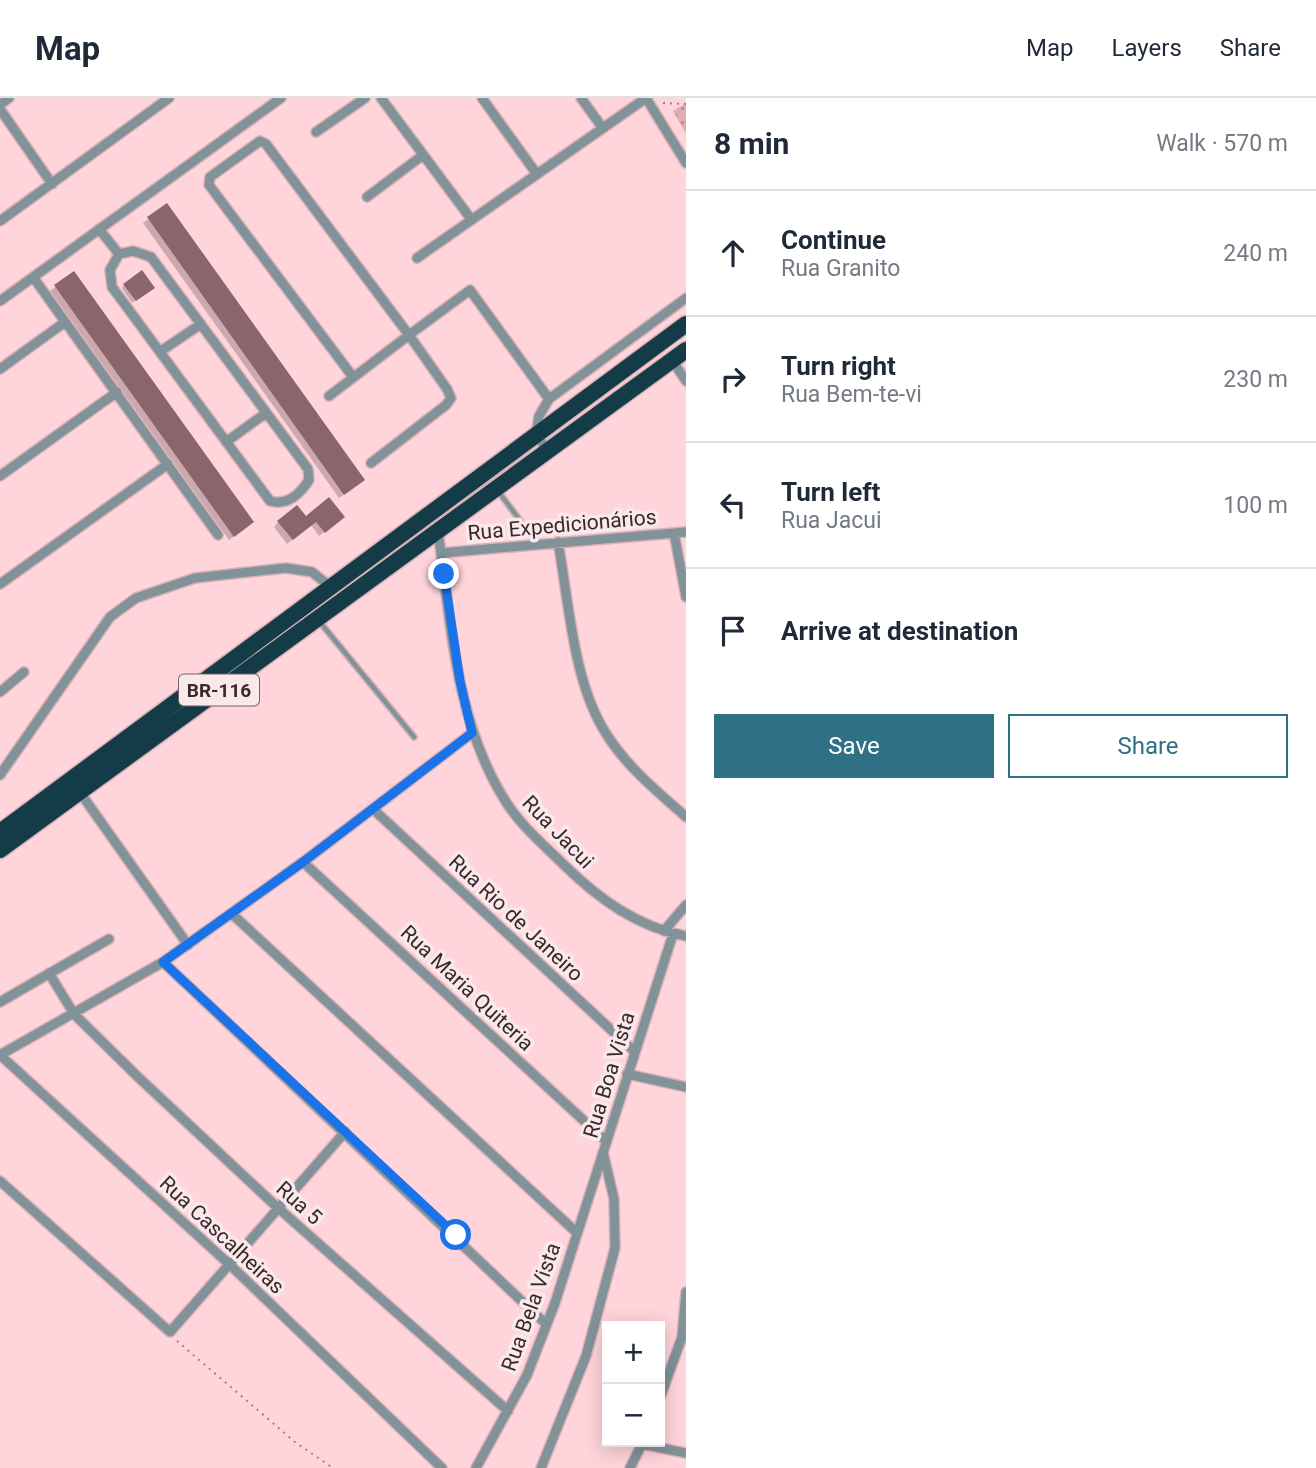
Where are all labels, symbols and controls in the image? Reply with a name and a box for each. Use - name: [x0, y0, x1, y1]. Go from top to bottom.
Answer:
- text: Map: [35, 29, 100, 68]
- text: Map: [1026, 34, 1074, 62]
- text: Layers: [1112, 34, 1182, 62]
- text: Share: [1220, 34, 1281, 62]
- text: 8 min: [714, 126, 789, 161]
- text: Walk · 570 m: [1156, 130, 1288, 157]
- text: Continue: [781, 225, 886, 255]
- icon: ahead: [714, 234, 752, 272]
- text: 240 m: [1223, 240, 1288, 267]
- text: Rua Granito: [781, 255, 900, 282]
- text: Turn right: [781, 351, 896, 381]
- icon: right: [714, 360, 752, 398]
- text: 230 m: [1223, 366, 1288, 393]
- text: Rua Bem-te-vi: [781, 381, 922, 408]
- text: Turn left: [781, 477, 880, 507]
- icon: left: [714, 486, 752, 524]
- text: 100 m: [1223, 492, 1288, 519]
- street label: Rua Expedicionários: [467, 505, 657, 545]
- text: Rua Jacui: [781, 507, 882, 534]
- route end: [428, 558, 459, 589]
- icon: arrive: [714, 612, 752, 650]
- text: Arrive at destination: [781, 616, 1018, 646]
- road number: BR-116: [179, 674, 259, 706]
- button: Save: [714, 714, 994, 778]
- button: Share: [1008, 714, 1288, 778]
- street label: Rua Jacui: [517, 791, 599, 873]
- street label: Rua Rio de Janeiro: [444, 850, 588, 986]
- street label: Rua Maria Quiteria: [396, 920, 538, 1056]
- street label: Rua Boa Vista: [578, 1009, 640, 1141]
- street label: Rua Cascalheiras: [155, 1171, 289, 1299]
- street label: Rua 5: [271, 1176, 327, 1230]
- route start: [440, 1219, 471, 1250]
- street label: Rua Bela Vista: [497, 1240, 565, 1374]
- map controls: [602, 1321, 665, 1447]
- button: +: [602, 1321, 665, 1384]
- button: −: [602, 1384, 665, 1447]

